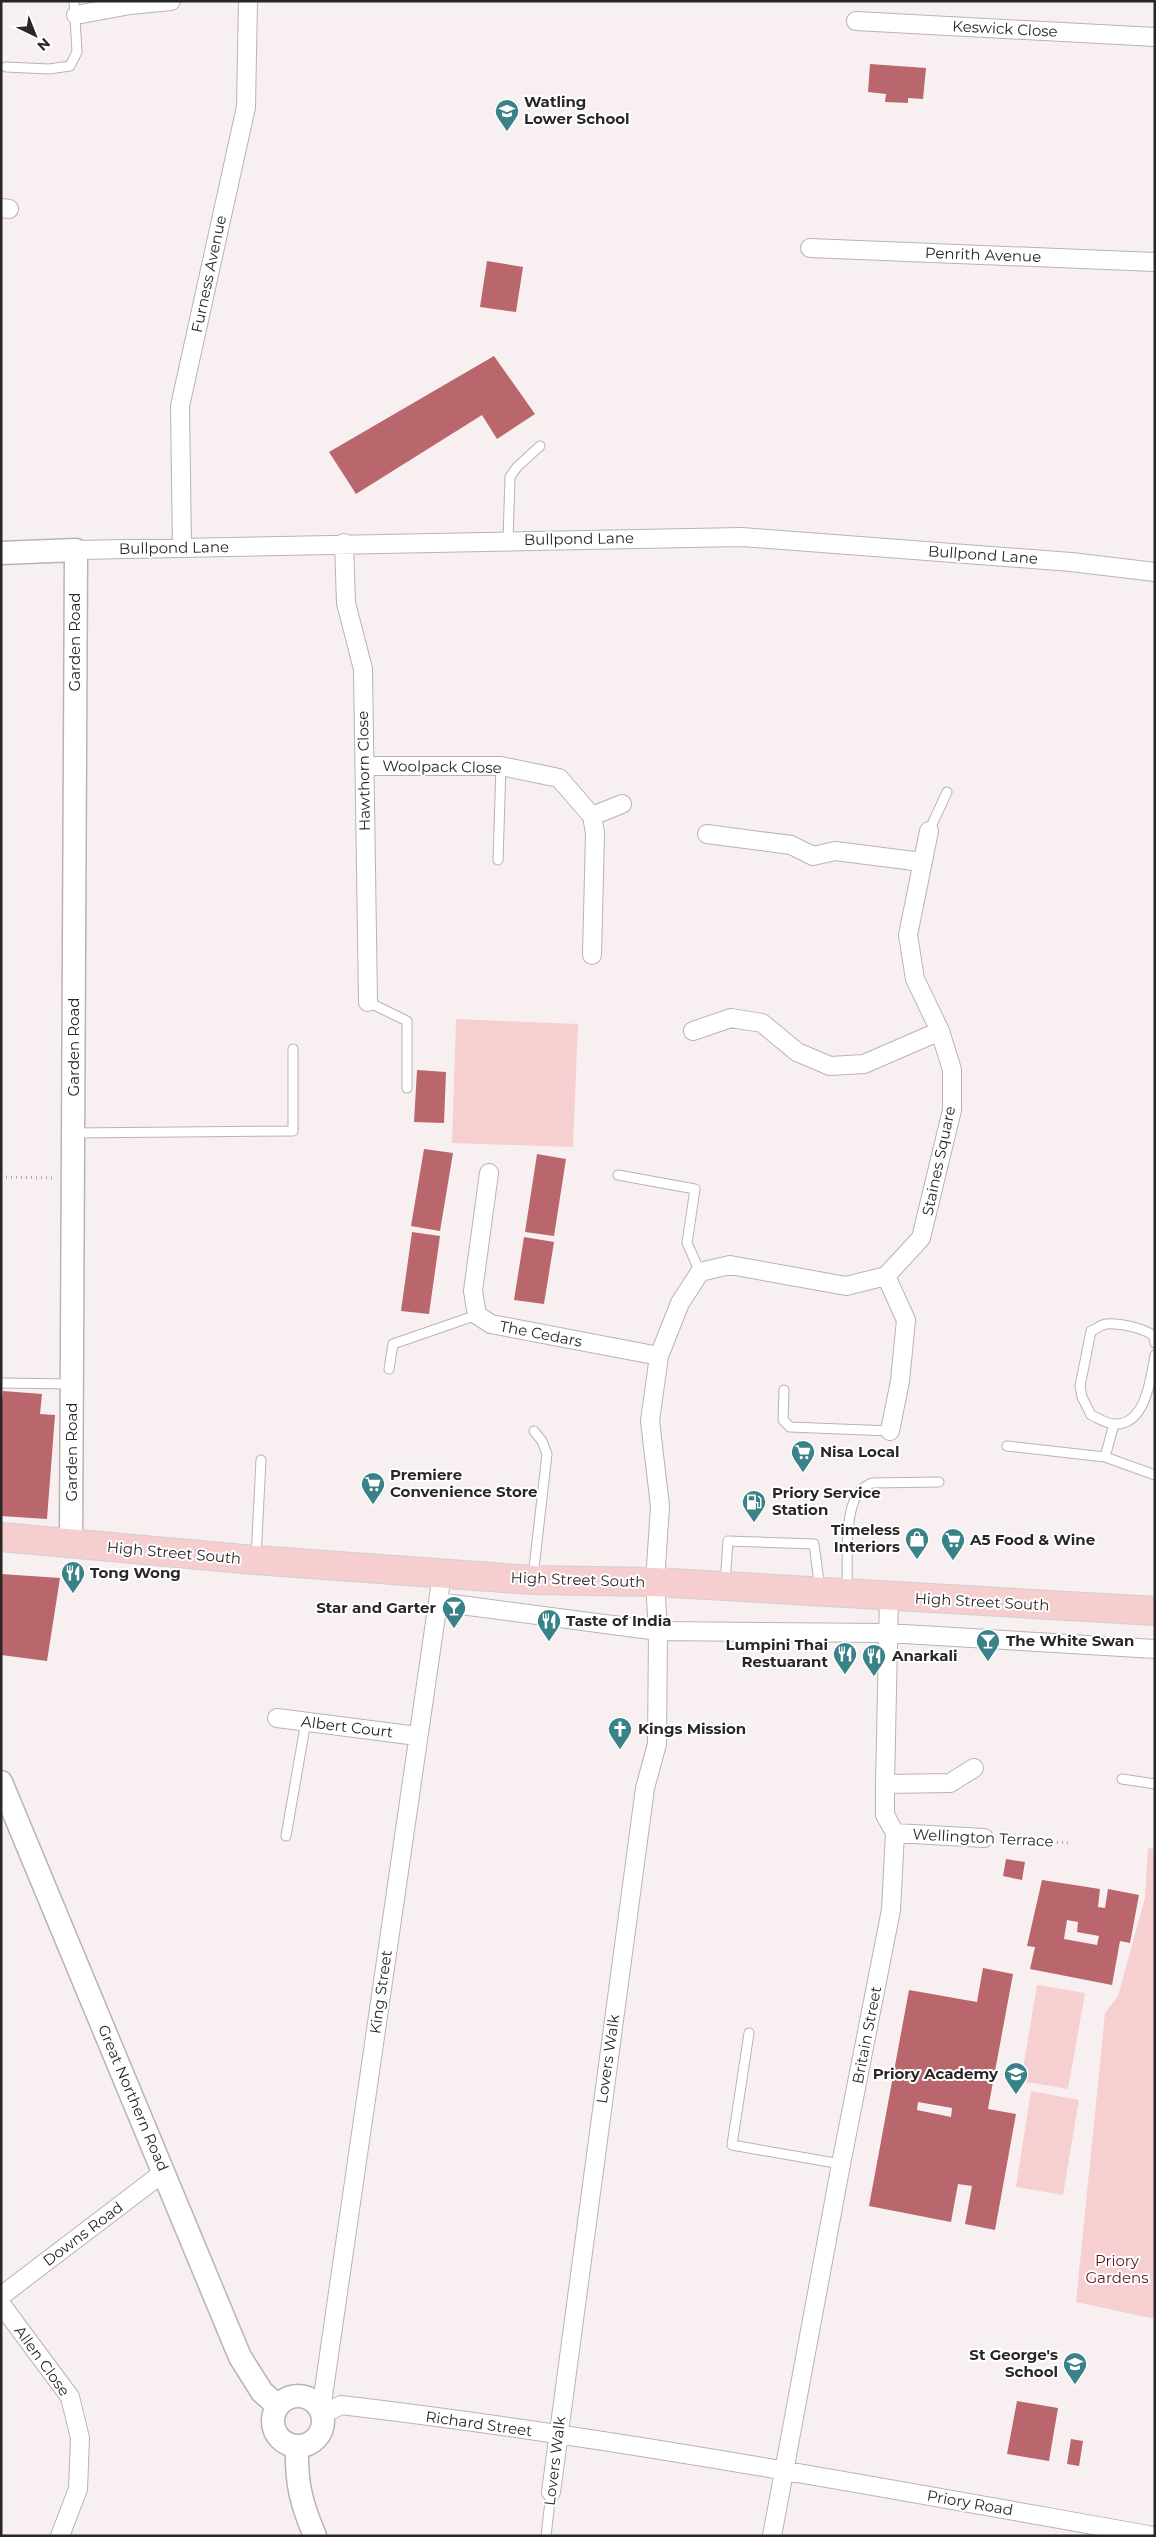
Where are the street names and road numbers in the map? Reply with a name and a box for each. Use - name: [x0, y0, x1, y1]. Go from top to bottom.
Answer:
- street label: Keswick Close: [952, 16, 1058, 41]
- street label: Furness Avenue: [187, 213, 230, 334]
- street label: Penrith Avenue: [925, 243, 1041, 266]
- street label: Bullpond Lane: [524, 528, 634, 549]
- street label: Bullpond Lane: [119, 537, 229, 558]
- street label: Bullpond Lane: [927, 541, 1039, 568]
- street label: Garden Road: [65, 593, 84, 691]
- street label: Hawthorn Close: [353, 711, 374, 831]
- street label: Woolpack Close: [382, 756, 502, 777]
- street label: Garden Road: [64, 998, 83, 1096]
- street label: Staines Square: [918, 1104, 959, 1217]
- street label: The Cedars: [498, 1316, 584, 1351]
- street label: Garden Road: [62, 1403, 81, 1501]
- street label: High Street South: [106, 1537, 242, 1568]
- street label: High Street South: [510, 1568, 646, 1591]
- street label: High Street South: [914, 1588, 1050, 1615]
- street label: Albert Court: [300, 1711, 394, 1742]
- street label: Wellington Terrace: [912, 1824, 1054, 1851]
- street label: King Street: [365, 1949, 396, 2035]
- street label: Britain Street: [848, 1984, 885, 2085]
- street label: Lovers Walk: [592, 2013, 623, 2105]
- street label: Great Northern Road: [94, 2022, 173, 2174]
- street label: Downs Road: [39, 2197, 127, 2270]
- street label: Allen Close: [10, 2322, 74, 2400]
- street label: Richard Street: [425, 2407, 534, 2440]
- street label: Lovers Walk: [540, 2415, 569, 2507]
- street label: Priory Road: [926, 2486, 1015, 2519]

